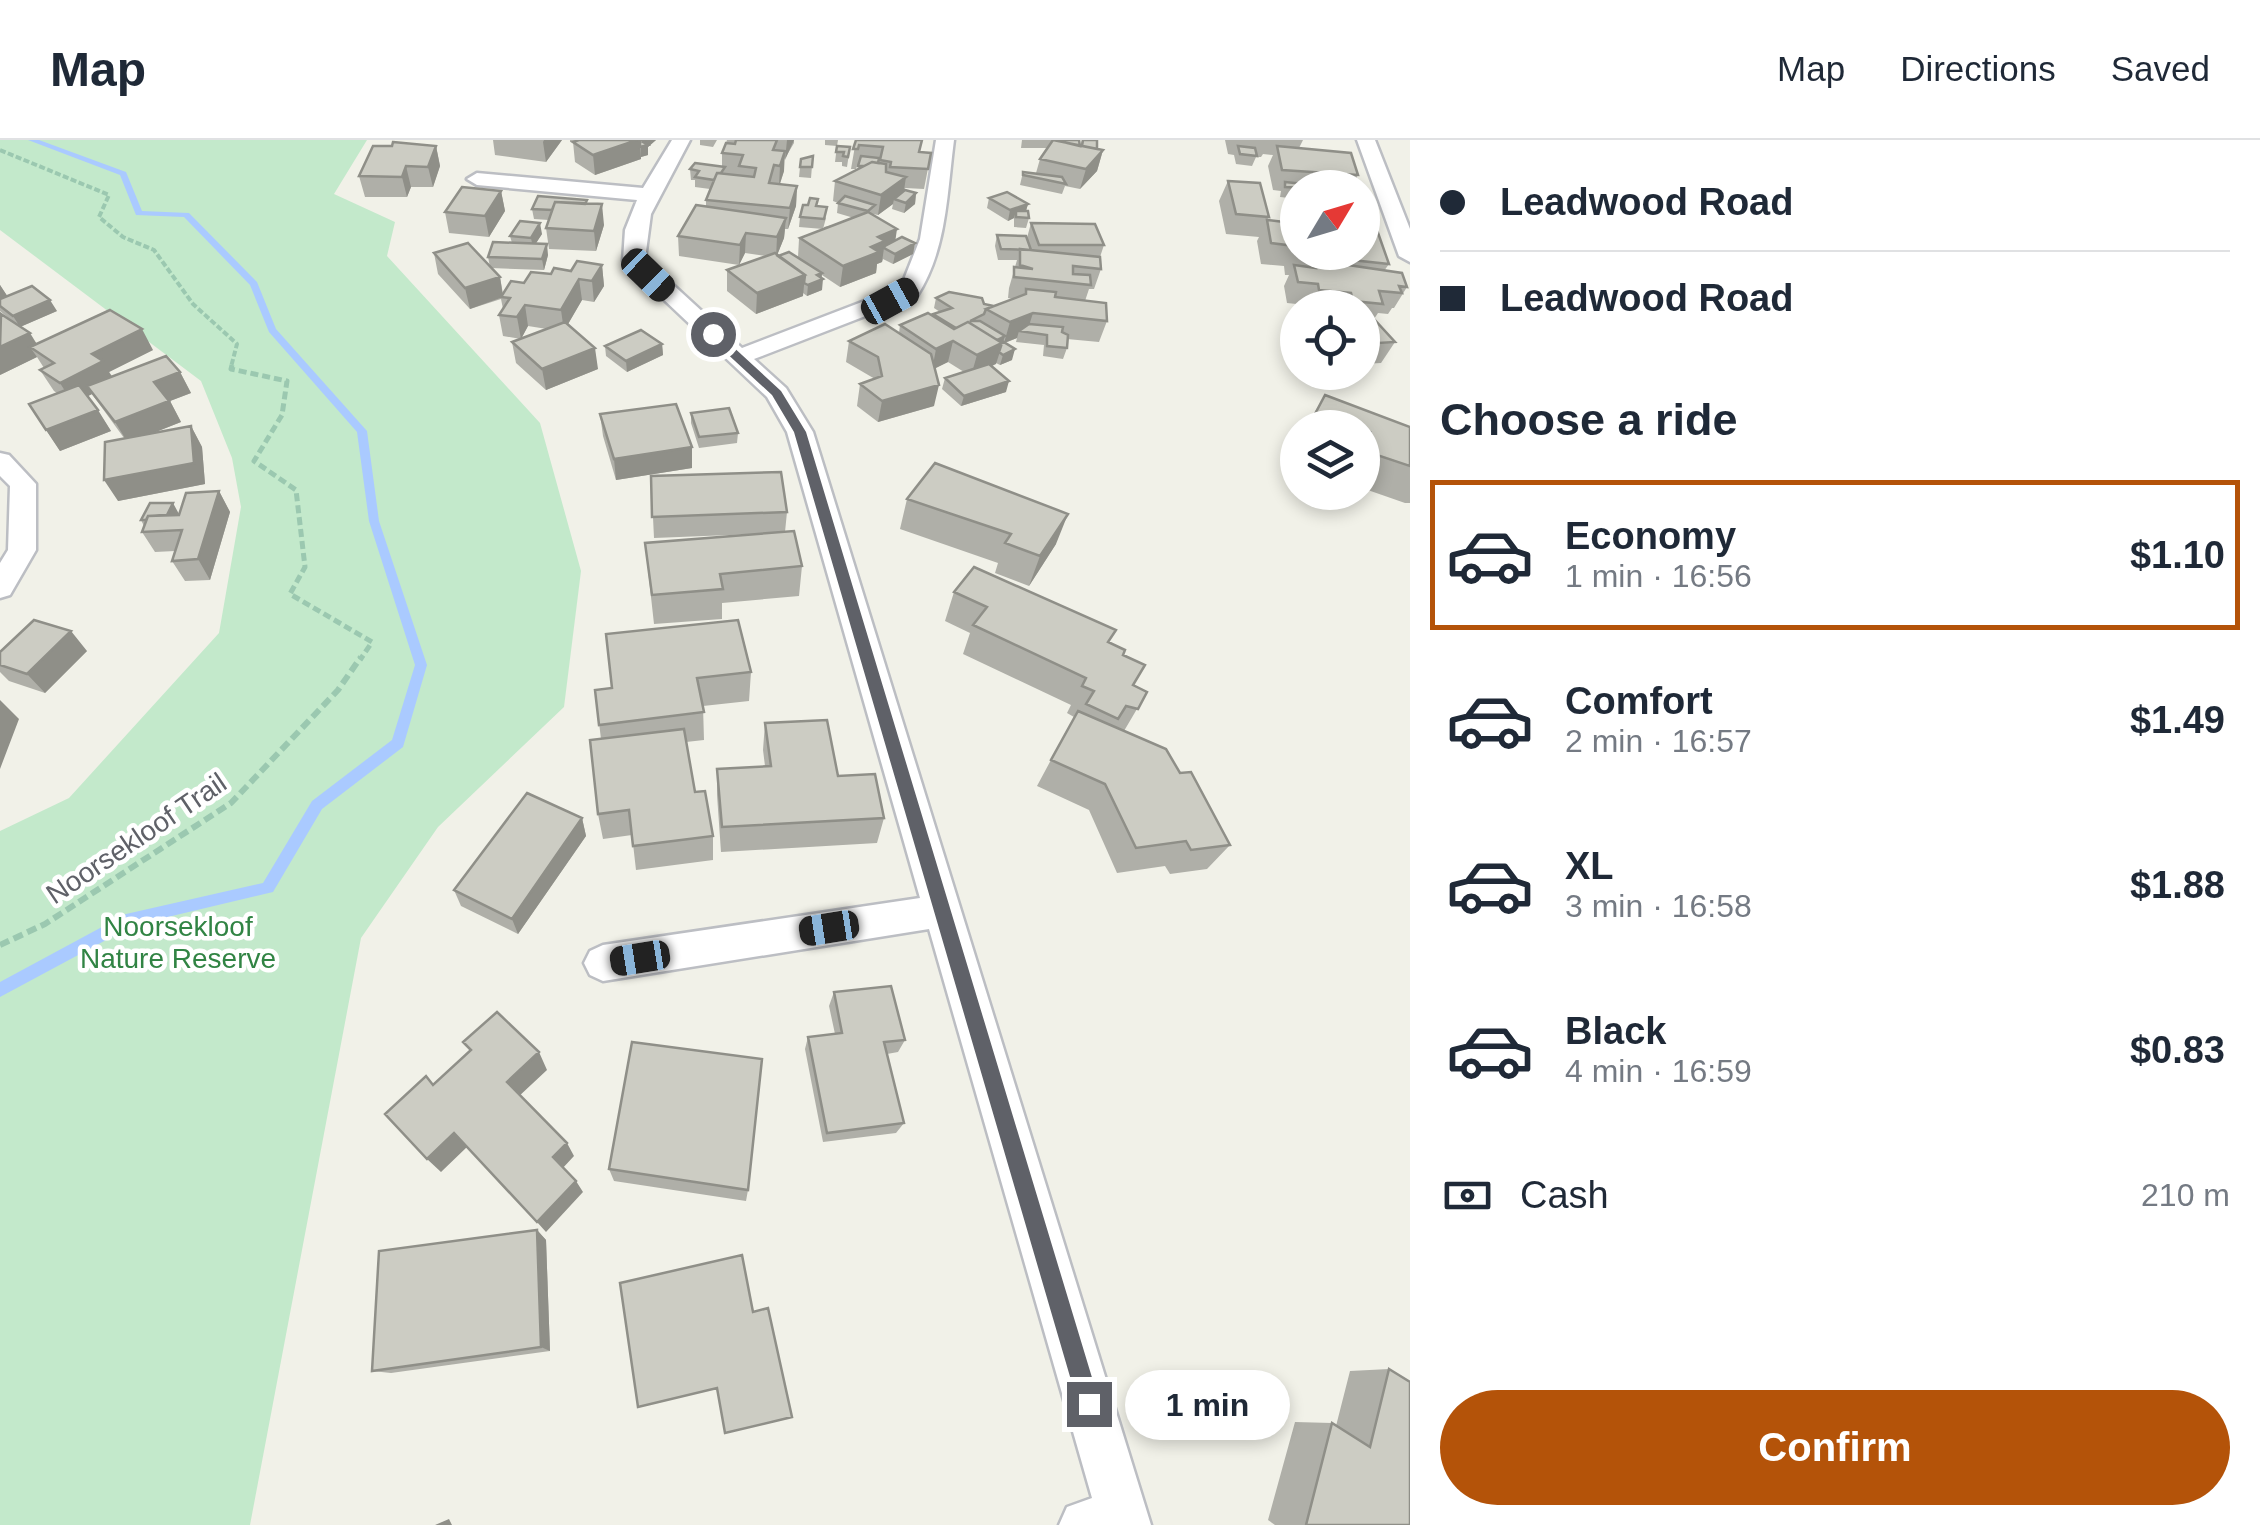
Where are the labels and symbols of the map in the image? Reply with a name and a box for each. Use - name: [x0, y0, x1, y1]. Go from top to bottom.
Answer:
- north arrow: [1280, 170, 1380, 270]
- car: [616, 243, 680, 307]
- car: [856, 273, 924, 329]
- route start: [691, 312, 736, 357]
- street label: Noorsekloof Trail: [41, 767, 232, 910]
- car: [797, 908, 861, 948]
- park label: Noorsekloof Nature Reserve: [80, 911, 276, 974]
- car: [608, 938, 672, 978]
- callout: 1 min: [1124, 1369, 1289, 1439]
- route end: [1067, 1382, 1112, 1427]

